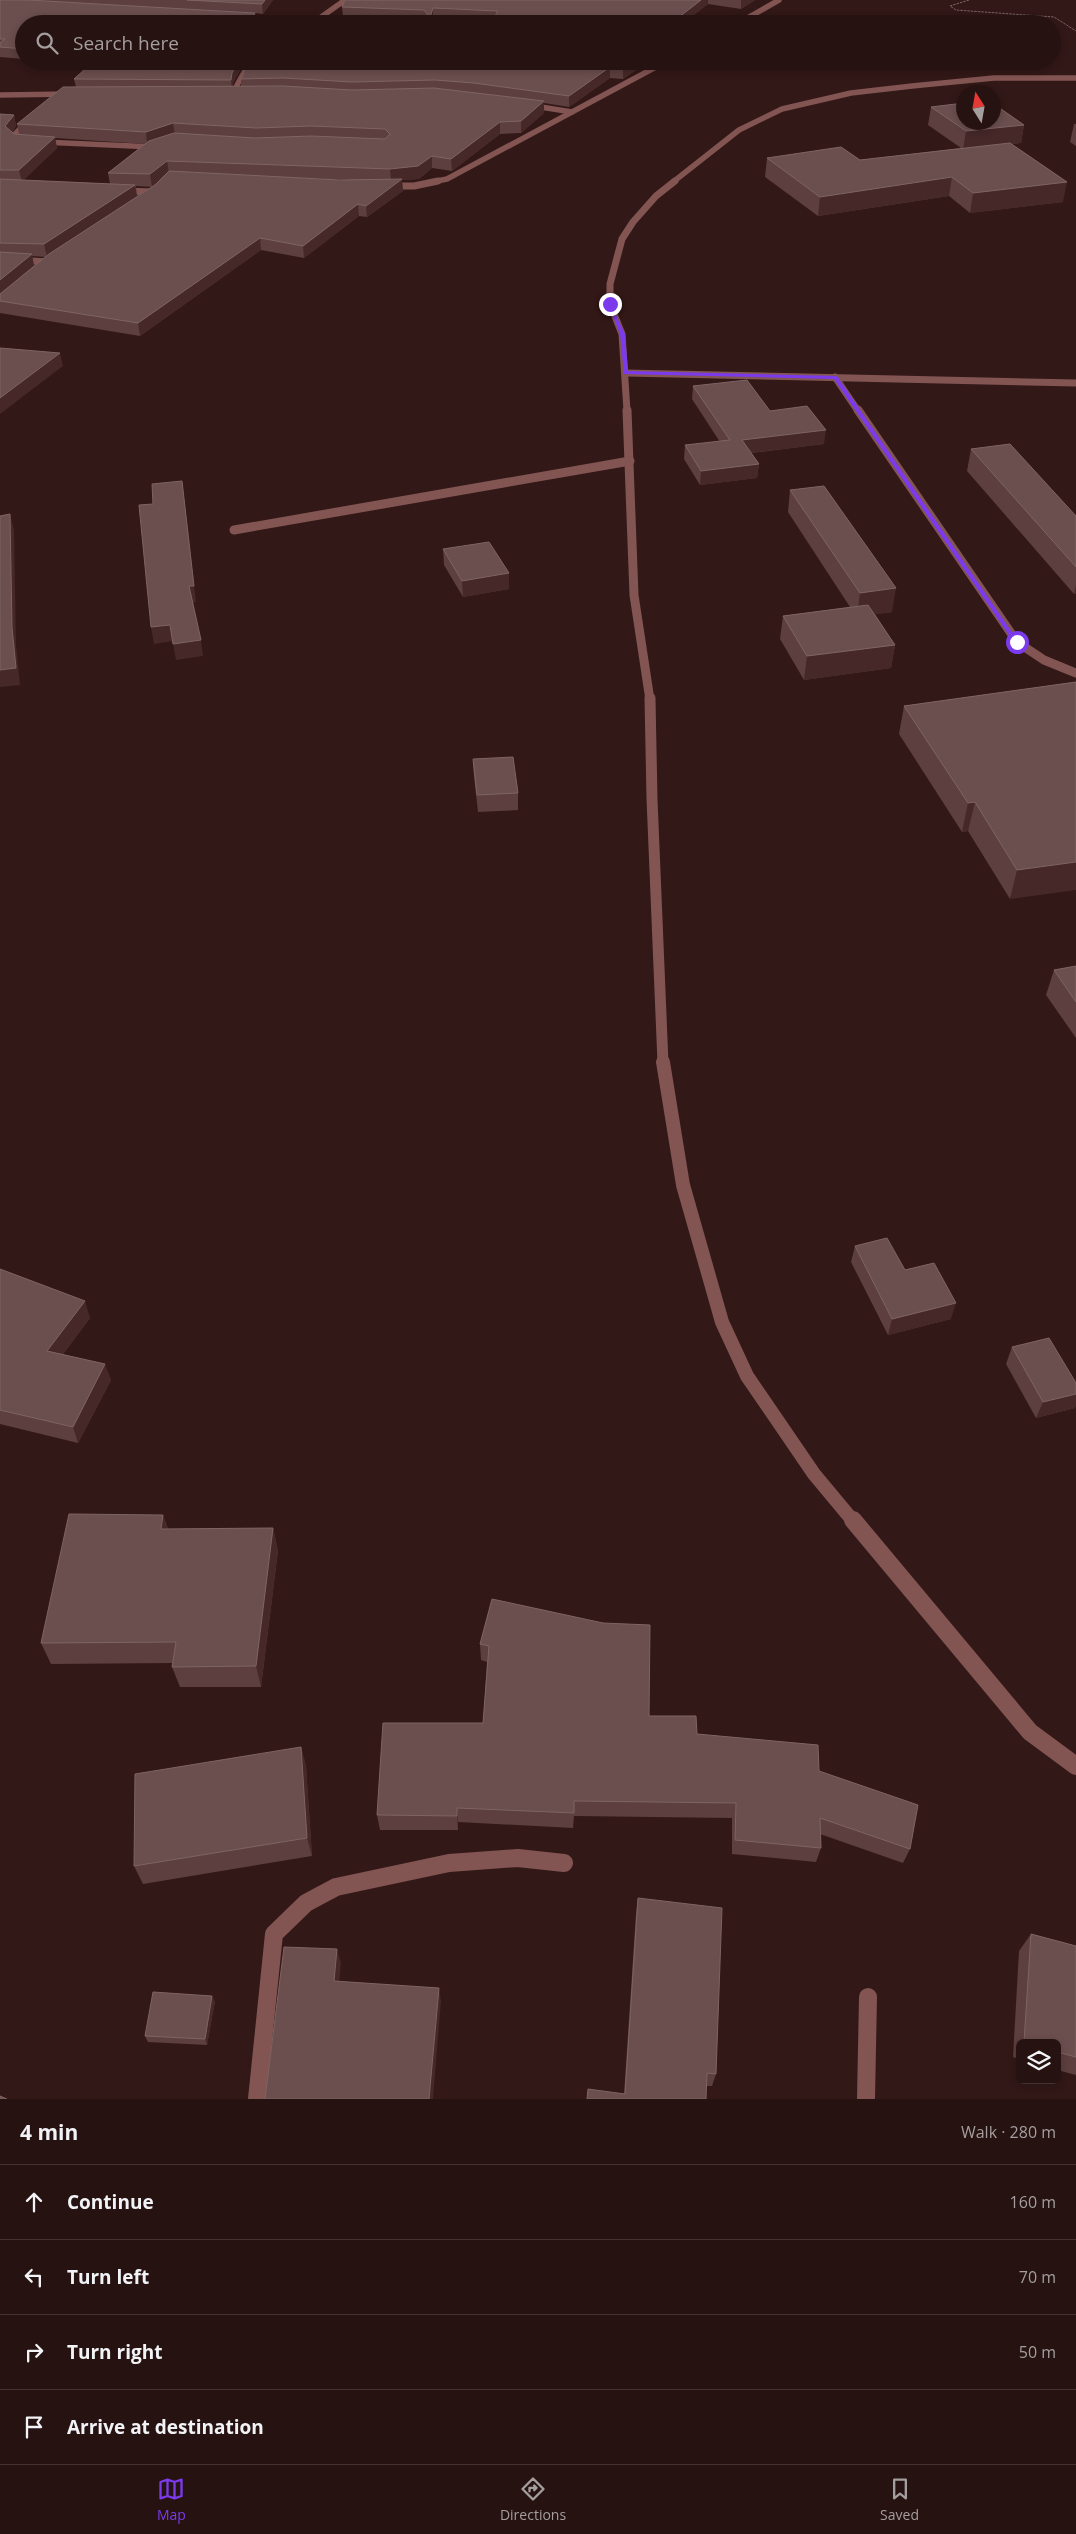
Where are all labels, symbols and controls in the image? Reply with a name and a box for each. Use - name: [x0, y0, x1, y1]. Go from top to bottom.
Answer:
- search box: [15, 15, 1061, 70]
- icon: search: [33, 29, 61, 57]
- text: Search here: [73, 30, 179, 56]
- north arrow: [956, 85, 1001, 130]
- route end: [599, 293, 622, 316]
- route start: [1006, 631, 1029, 654]
- map controls: [1016, 2039, 1061, 2084]
- button: layers: [1016, 2039, 1061, 2084]
- text: 4 min: [20, 2118, 78, 2146]
- text: Walk · 280 m: [961, 2121, 1056, 2143]
- icon: ahead: [20, 2188, 48, 2216]
- text: Continue: [67, 2189, 154, 2215]
- text: 160 m: [1010, 2191, 1056, 2213]
- icon: left: [20, 2263, 48, 2291]
- text: Turn left: [67, 2264, 149, 2290]
- text: 70 m: [1019, 2266, 1056, 2288]
- icon: right: [20, 2338, 48, 2366]
- text: Turn right: [67, 2339, 162, 2365]
- text: 50 m: [1019, 2341, 1056, 2363]
- icon: arrive: [20, 2413, 48, 2441]
- text: Arrive at destination: [67, 2414, 264, 2440]
- tab: Map: [157, 2475, 186, 2524]
- tab: Directions: [500, 2475, 566, 2524]
- tab: Saved: [880, 2475, 919, 2524]

